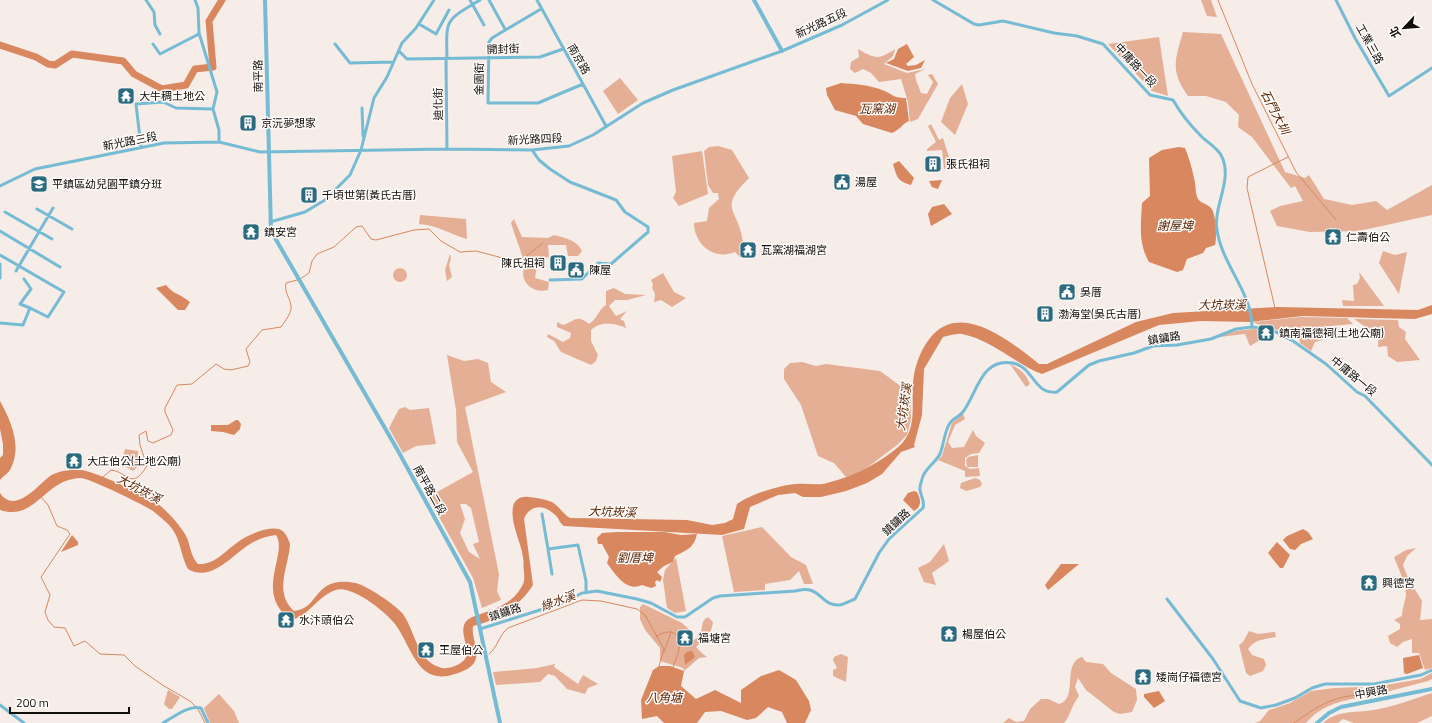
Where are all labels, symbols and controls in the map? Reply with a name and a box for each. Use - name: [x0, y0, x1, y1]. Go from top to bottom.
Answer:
- street label: 新光路五段: [793, 4, 849, 42]
- north arrow: [1384, 8, 1424, 48]
- street label: 工業三路: [1352, 21, 1388, 67]
- text: 北: [1385, 24, 1405, 41]
- street label: 中庸路一段: [1111, 39, 1161, 91]
- street label: 開封街: [486, 40, 520, 58]
- street label: 南京路: [564, 41, 594, 77]
- street label: 南平路: [250, 59, 266, 93]
- street label: 金園街: [471, 62, 487, 96]
- temple icon: 大牛稠土地公: [116, 86, 136, 106]
- water label: 石門大圳: [1256, 86, 1296, 139]
- street label: 迪化街: [430, 87, 446, 121]
- place label: 大牛稠土地公: [139, 88, 205, 104]
- water label: 瓦窯湖: [859, 99, 897, 118]
- building icon: 京沅夢想家: [238, 113, 258, 133]
- place label: 京沅夢想家: [261, 115, 316, 131]
- street label: 新光路三段: [101, 128, 159, 154]
- street label: 新光路四段: [507, 130, 563, 148]
- building icon: 張氏祖祠: [923, 154, 943, 174]
- place label: 張氏祖祠: [946, 156, 990, 172]
- public building icon: 湯屋: [832, 172, 852, 192]
- school or university icon: 平鎮區幼兒園平鎮分班: [29, 174, 49, 194]
- place label: 湯屋: [855, 174, 877, 190]
- place label: 平鎮區幼兒園平鎮分班: [52, 176, 162, 192]
- building icon: 千頃世第(黃氏古厝): [299, 185, 319, 205]
- place label: 千頃世第(黃氏古厝): [322, 187, 416, 203]
- water label: 謝屋埤: [1157, 216, 1195, 235]
- temple icon: 鎮安宮: [241, 222, 261, 242]
- place label: 鎮安宮: [264, 224, 297, 240]
- temple icon: 仁壽伯公: [1323, 227, 1343, 247]
- place label: 仁壽伯公: [1346, 229, 1390, 245]
- temple icon: 瓦窯湖福湖宮: [738, 240, 758, 260]
- place label: 瓦窯湖福湖宮: [761, 242, 827, 258]
- building icon: 陳氏祖祠: [548, 253, 568, 273]
- place label: 陳氏祖祠: [501, 255, 545, 271]
- public building icon: 陳屋: [566, 260, 586, 280]
- place label: 陳屋: [589, 262, 611, 278]
- public building icon: 吳厝: [1057, 282, 1077, 302]
- place label: 吳厝: [1080, 284, 1102, 300]
- water label: 大坑崁溪: [1198, 295, 1248, 314]
- building icon: 渤海堂(吳氏古厝): [1035, 304, 1055, 324]
- place label: 渤海堂(吳氏古厝): [1058, 306, 1141, 322]
- temple icon: 鎮南福德祠(土地公廟): [1256, 323, 1276, 343]
- place label: 鎮南福德祠(土地公廟): [1279, 325, 1384, 341]
- street label: 鎮鏞路: [1146, 328, 1182, 348]
- street label: 中庸路一段: [1328, 352, 1380, 400]
- water label: 大坑崁溪: [891, 380, 917, 432]
- temple icon: 大庄伯公(土地公廟): [64, 451, 84, 471]
- place label: 大庄伯公(土地公廟): [87, 453, 181, 469]
- street label: 南平路二段: [410, 462, 450, 518]
- water label: 大坑崁溪: [114, 469, 167, 509]
- water label: 大坑崁溪: [588, 501, 638, 522]
- street label: 鎮鏞路: [878, 505, 914, 539]
- water label: 劉厝埤: [617, 548, 655, 567]
- temple icon: 興德宮: [1359, 573, 1379, 593]
- place label: 興德宮: [1382, 575, 1415, 591]
- water label: 綠水溪: [538, 585, 580, 616]
- street label: 鎮鏞路: [487, 599, 523, 625]
- temple icon: 水汴頭伯公: [276, 610, 296, 630]
- place label: 水汴頭伯公: [299, 612, 354, 628]
- temple icon: 楊屋伯公: [939, 624, 959, 644]
- place label: 楊屋伯公: [962, 626, 1006, 642]
- temple icon: 福塘宮: [675, 628, 695, 648]
- place label: 福塘宮: [698, 630, 731, 646]
- temple icon: 王屋伯公: [416, 640, 436, 660]
- place label: 王屋伯公: [439, 642, 483, 658]
- temple icon: 矮崗仔福德宮: [1133, 667, 1153, 687]
- place label: 矮崗仔福德宮: [1156, 669, 1222, 685]
- street label: 中興路: [1353, 681, 1389, 703]
- water label: 八角塘: [646, 688, 684, 707]
- scale bar: [10, 689, 129, 715]
- text: 200 m: [16, 693, 49, 712]

